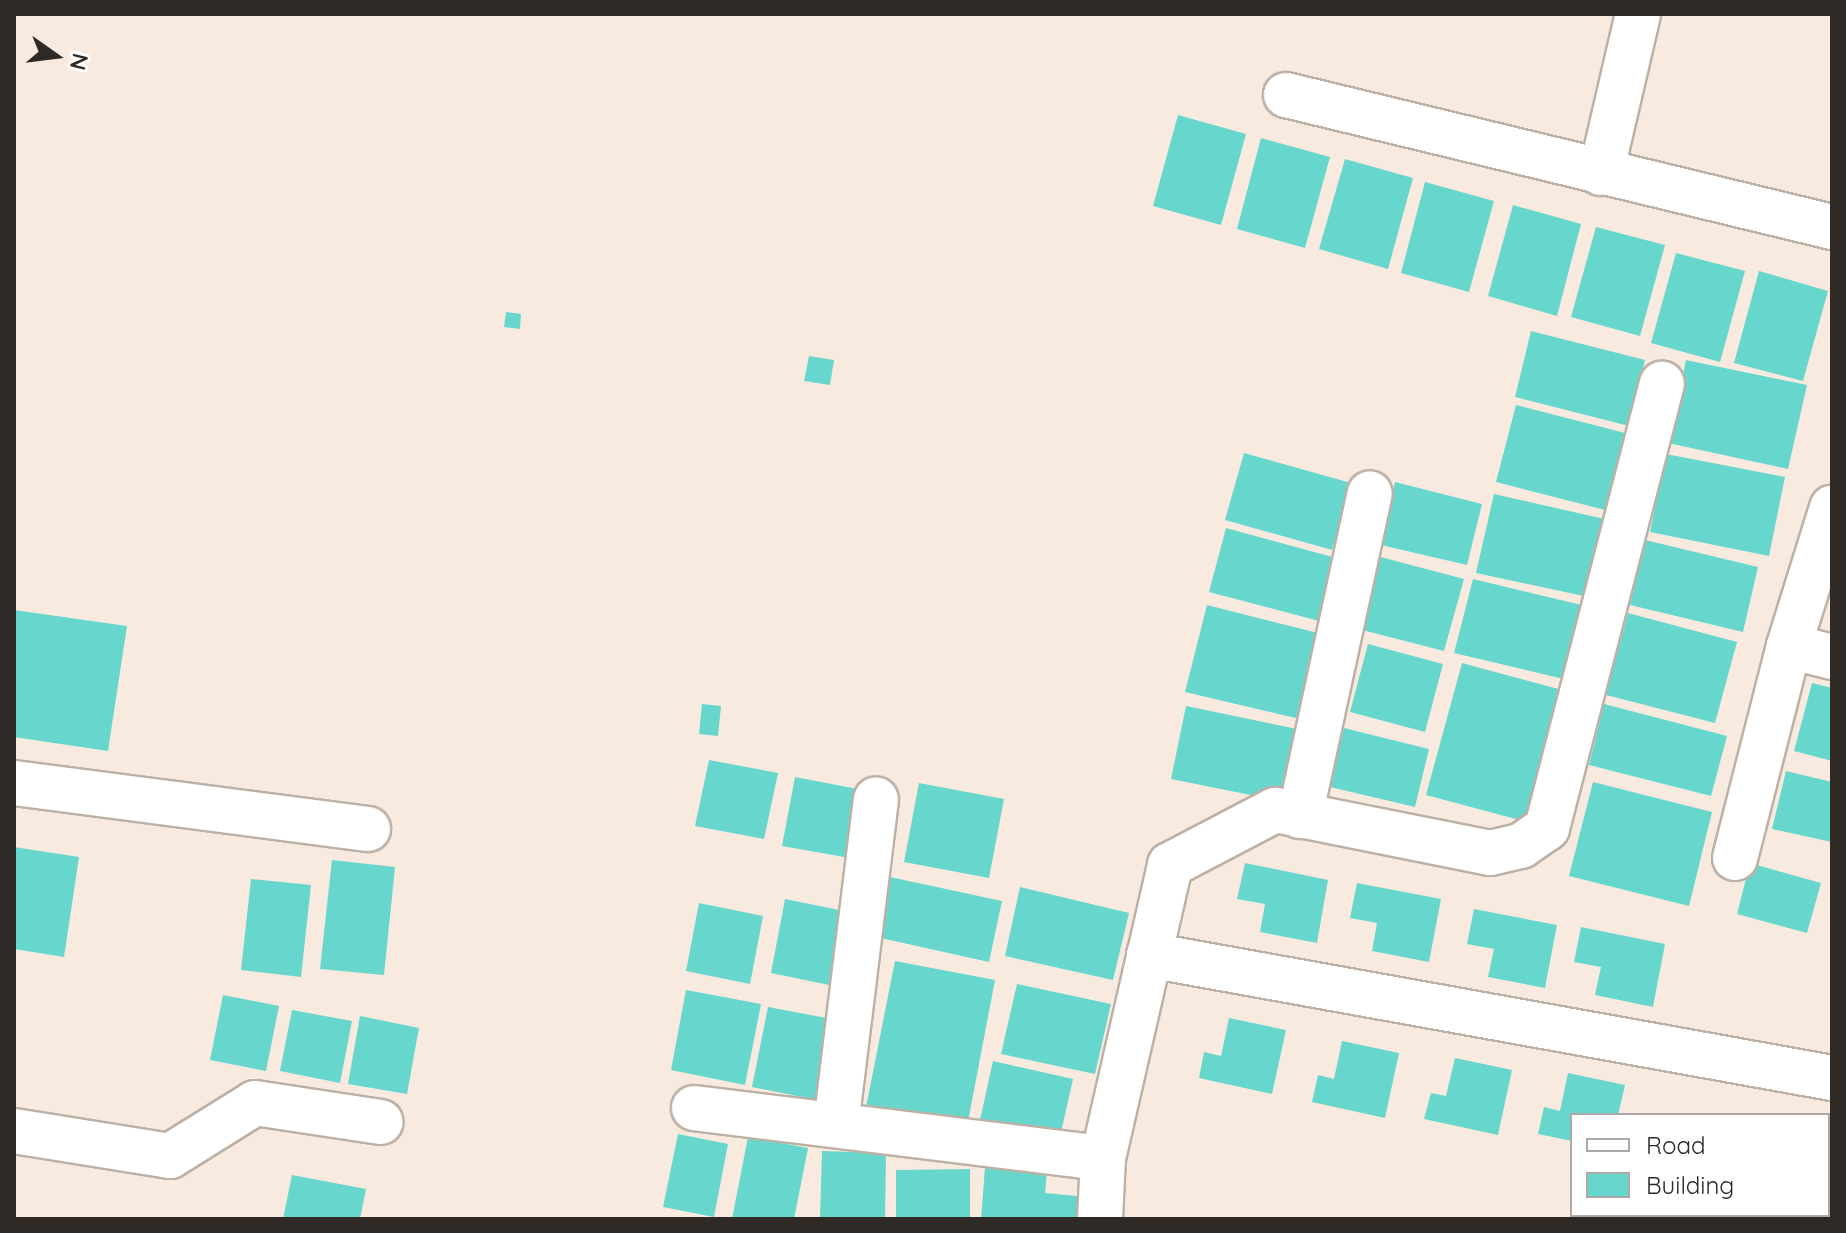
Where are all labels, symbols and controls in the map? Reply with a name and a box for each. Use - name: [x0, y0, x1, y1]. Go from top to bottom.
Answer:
- north arrow: [16, 16, 96, 96]
- text: N: [64, 51, 95, 73]
- legend: [1570, 1113, 1830, 1217]
- text: Road: [1646, 1130, 1706, 1160]
- text: Building: [1646, 1170, 1734, 1200]

